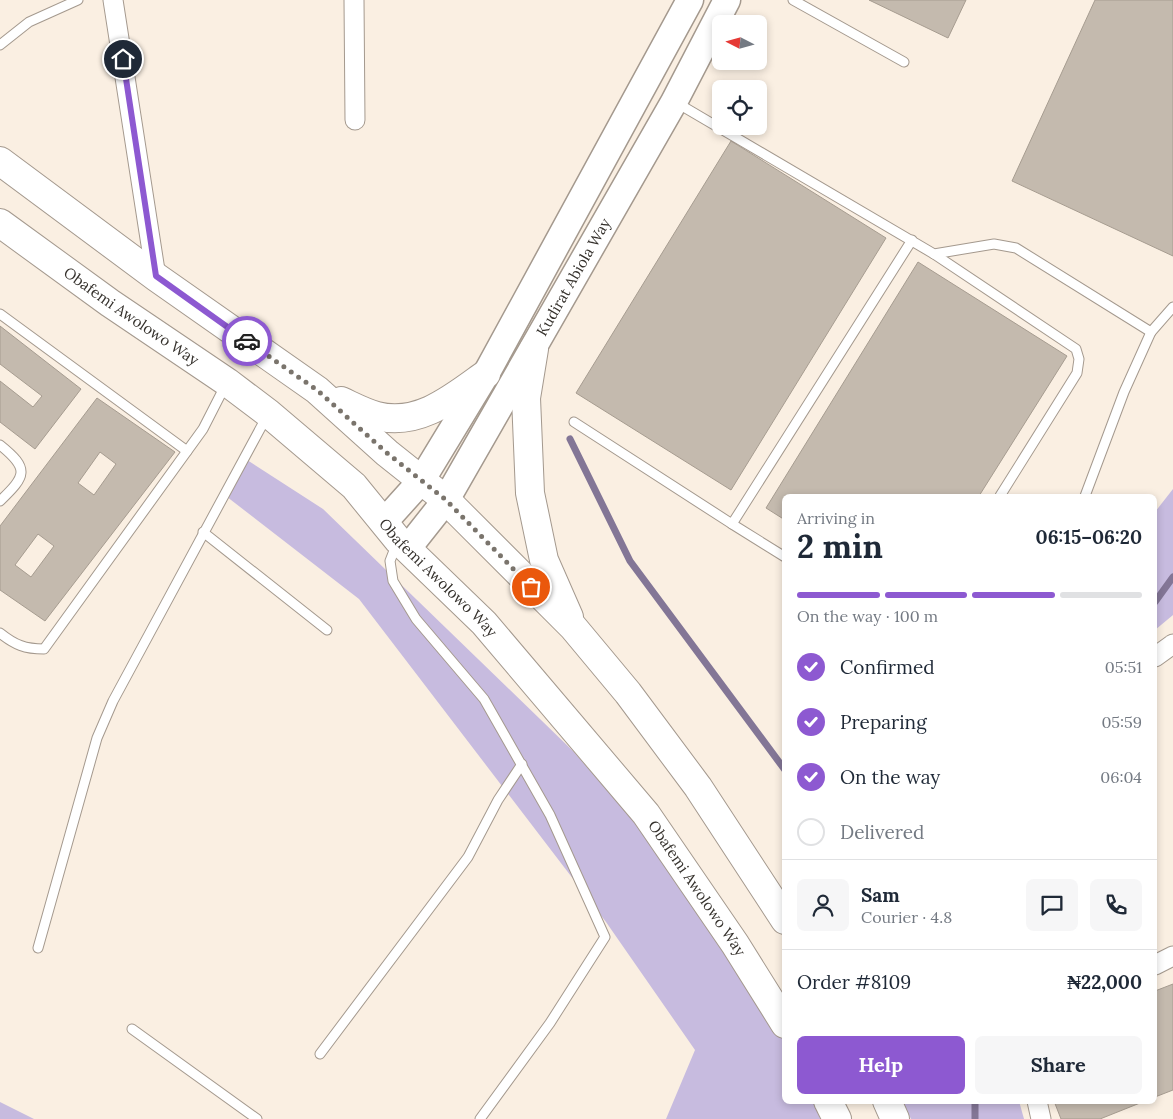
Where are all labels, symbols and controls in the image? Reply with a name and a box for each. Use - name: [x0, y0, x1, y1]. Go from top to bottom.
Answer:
- north arrow: [712, 15, 768, 70]
- map controls: [712, 15, 767, 135]
- pin: [102, 38, 144, 80]
- icon: home: [109, 45, 137, 73]
- button: locate: [712, 80, 767, 135]
- street label: Kudirat Abiola Way: [532, 215, 615, 339]
- street label: Obafemi Awolowo Way: [60, 263, 203, 369]
- courier: [222, 316, 272, 366]
- icon: car: [233, 327, 261, 355]
- text: Arriving in: [797, 508, 875, 528]
- street label: Obafemi Awolowo Way: [375, 514, 502, 641]
- text: 06:15–06:20: [1036, 525, 1142, 549]
- text: 2 min: [797, 526, 883, 567]
- pin: [510, 566, 552, 608]
- icon: bag: [517, 573, 545, 601]
- text: On the way · 100 m: [797, 606, 938, 626]
- icon: check: [797, 653, 825, 681]
- text: Confirmed: [840, 655, 935, 679]
- text: 05:51: [1105, 657, 1142, 677]
- icon: check: [797, 708, 825, 736]
- text: Preparing: [840, 710, 927, 734]
- text: 05:59: [1101, 712, 1142, 732]
- icon: check: [797, 763, 825, 791]
- text: On the way: [840, 765, 940, 789]
- text: 06:04: [1100, 767, 1142, 787]
- street label: Obafemi Awolowo Way: [644, 817, 750, 959]
- text: Delivered: [840, 820, 924, 844]
- button: person: [797, 879, 849, 931]
- button: chat: [1026, 879, 1078, 931]
- button: phone: [1090, 879, 1142, 931]
- text: Sam: [861, 883, 900, 907]
- text: Courier · 4.8: [861, 907, 952, 927]
- text: Order #8109: [797, 970, 911, 994]
- text: ₦22,000: [1067, 970, 1142, 994]
- button: Help: [797, 1036, 965, 1094]
- button: Share: [975, 1036, 1142, 1094]

